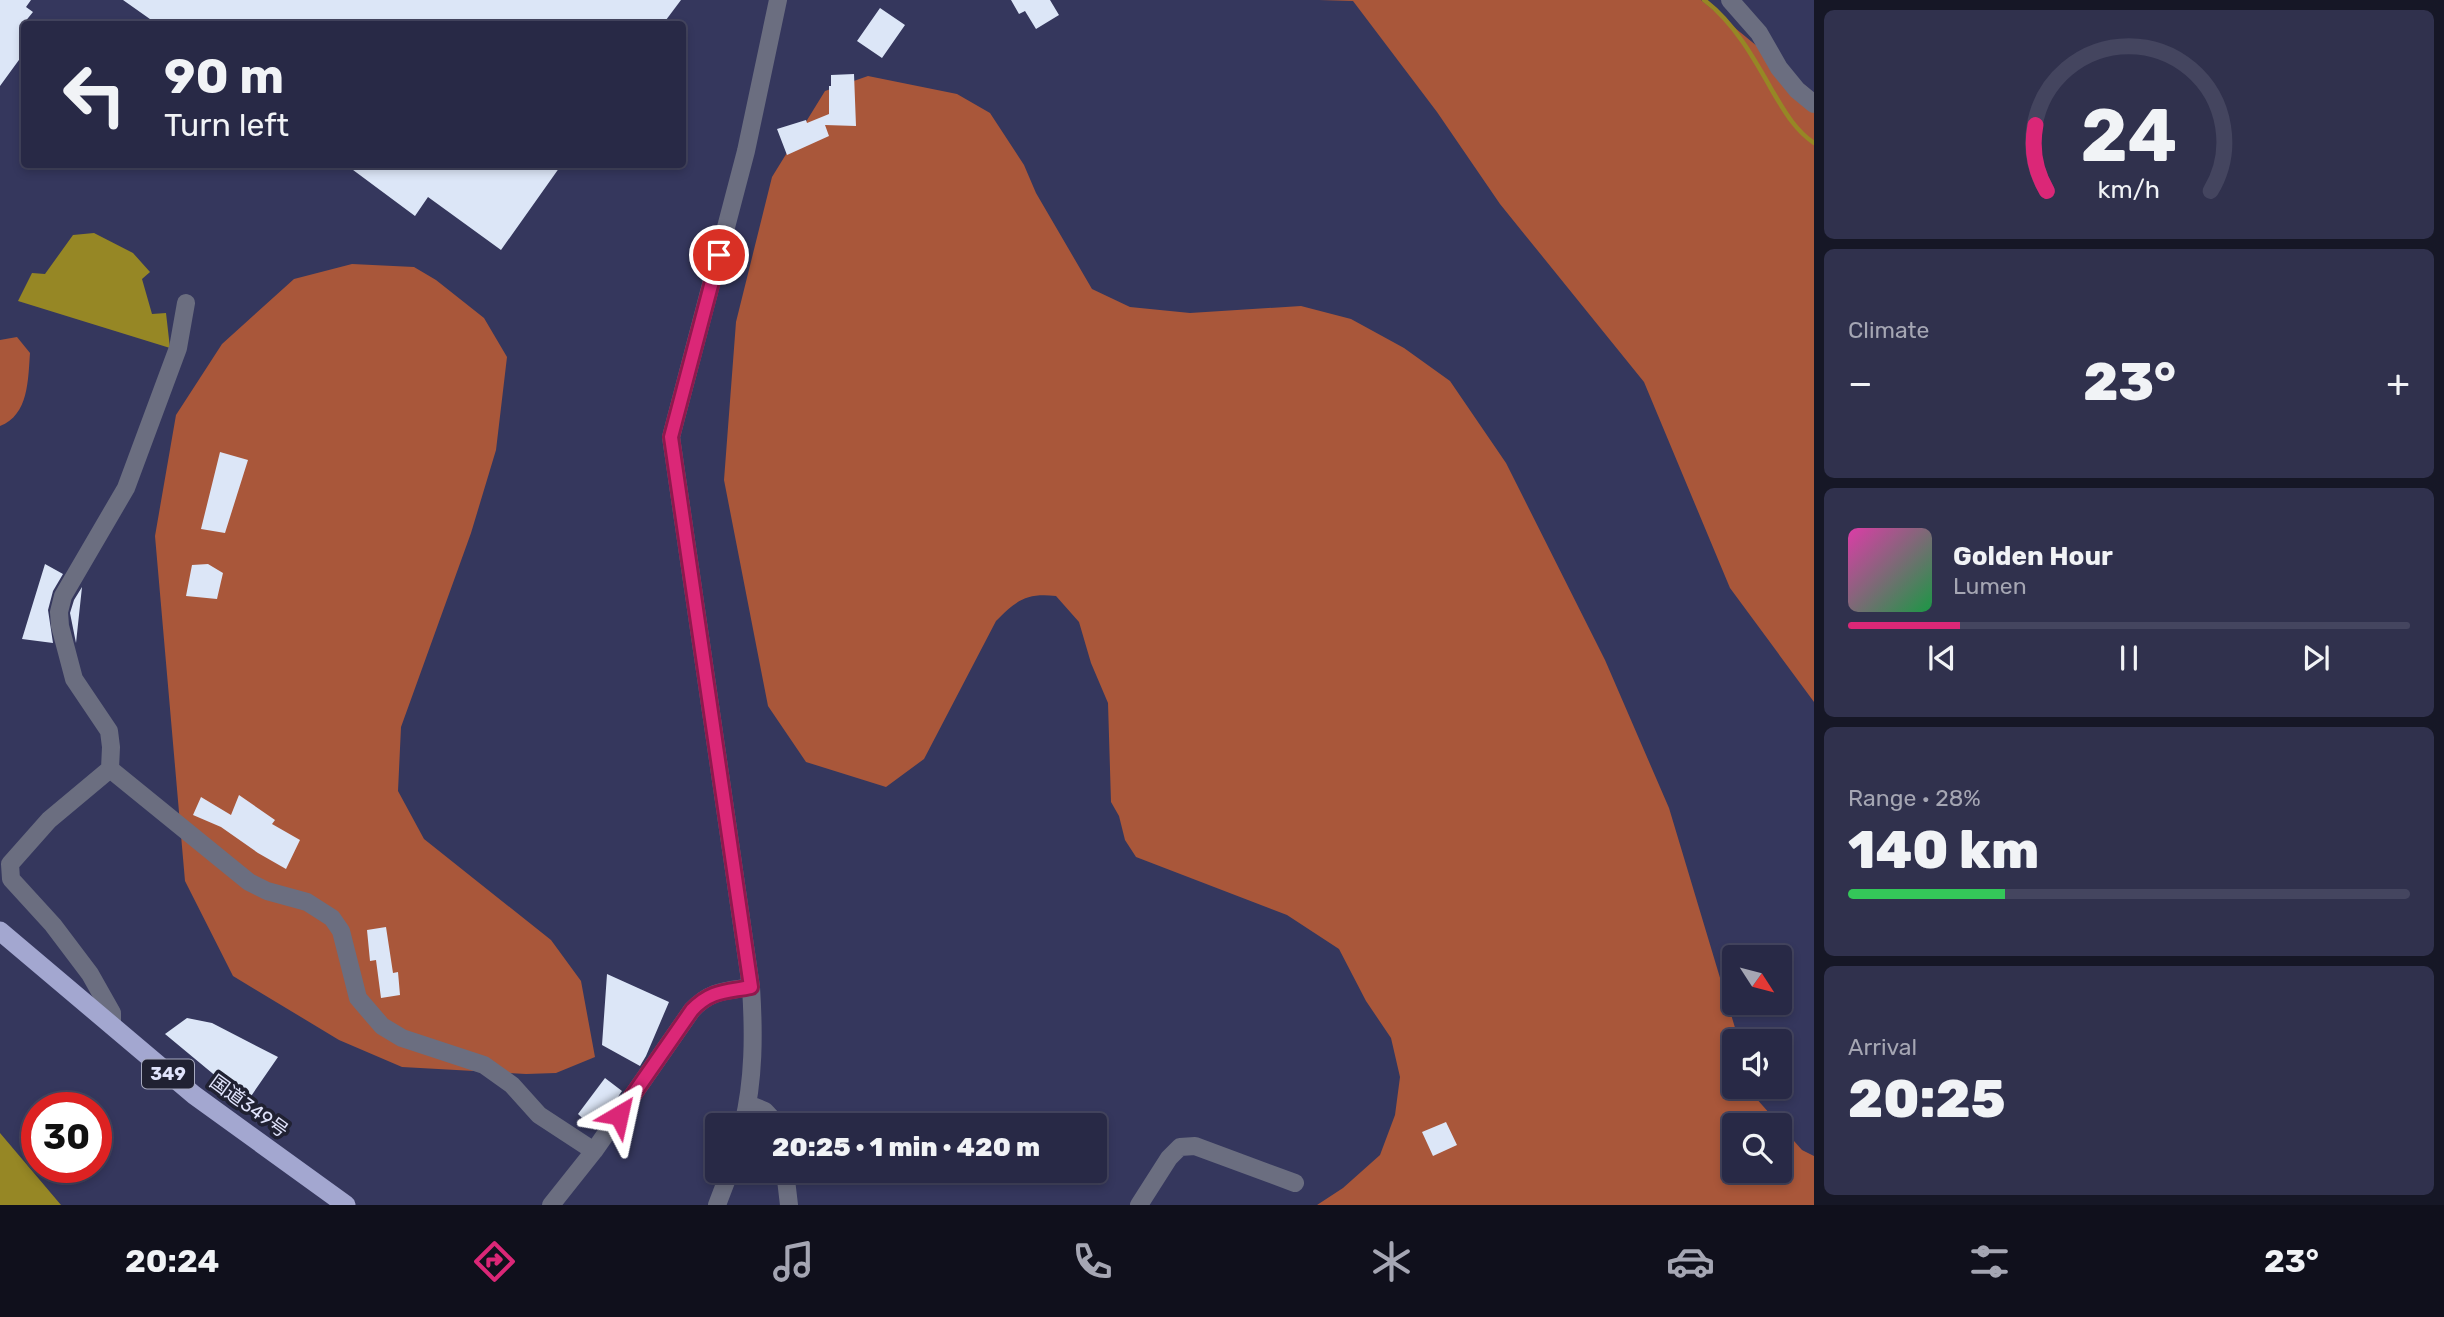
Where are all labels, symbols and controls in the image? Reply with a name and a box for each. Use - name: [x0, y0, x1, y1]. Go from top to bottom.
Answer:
- text: 90 m: [164, 47, 284, 105]
- icon: left: [49, 49, 140, 140]
- text: 24: [2081, 93, 2177, 179]
- text: Turn left: [164, 106, 289, 144]
- text: km/h: [2098, 174, 2160, 203]
- pin: [689, 225, 749, 285]
- icon: arrive: [700, 236, 738, 274]
- text: Climate: [1848, 316, 1929, 344]
- text: 23°: [2083, 351, 2176, 413]
- text: −: [1848, 360, 1873, 406]
- text: +: [2386, 360, 2410, 406]
- text: Golden Hour: [1953, 541, 2113, 572]
- text: Lumen: [1953, 572, 2027, 600]
- icon: previous: [1923, 639, 1961, 677]
- icon: pause: [2110, 639, 2148, 677]
- icon: next: [2297, 639, 2335, 677]
- text: Range · 28%: [1848, 784, 1981, 812]
- text: 140 km: [1848, 819, 2039, 881]
- north arrow: [1722, 945, 1792, 1015]
- map controls: [1722, 945, 1792, 1183]
- button: sound: [1722, 1029, 1792, 1099]
- text: Arrival: [1848, 1033, 1917, 1061]
- road number: 349: [142, 1059, 194, 1088]
- text: 20:25: [1848, 1068, 2005, 1130]
- street label: 国道349号: [205, 1070, 293, 1142]
- position arrow: [582, 1078, 656, 1152]
- speed limit sign: 30: [21, 1092, 112, 1183]
- button: search: [1722, 1113, 1792, 1183]
- text: 20:25 · 1 min · 420 m: [772, 1132, 1040, 1163]
- icon: directions: [470, 1237, 519, 1286]
- icon: music: [769, 1237, 818, 1286]
- icon: phone: [1068, 1237, 1117, 1286]
- icon: climate: [1367, 1237, 1416, 1286]
- icon: car: [1666, 1237, 1715, 1286]
- icon: filters: [1965, 1237, 2014, 1286]
- text: 20:24: [125, 1242, 219, 1280]
- text: 23°: [2264, 1242, 2319, 1280]

